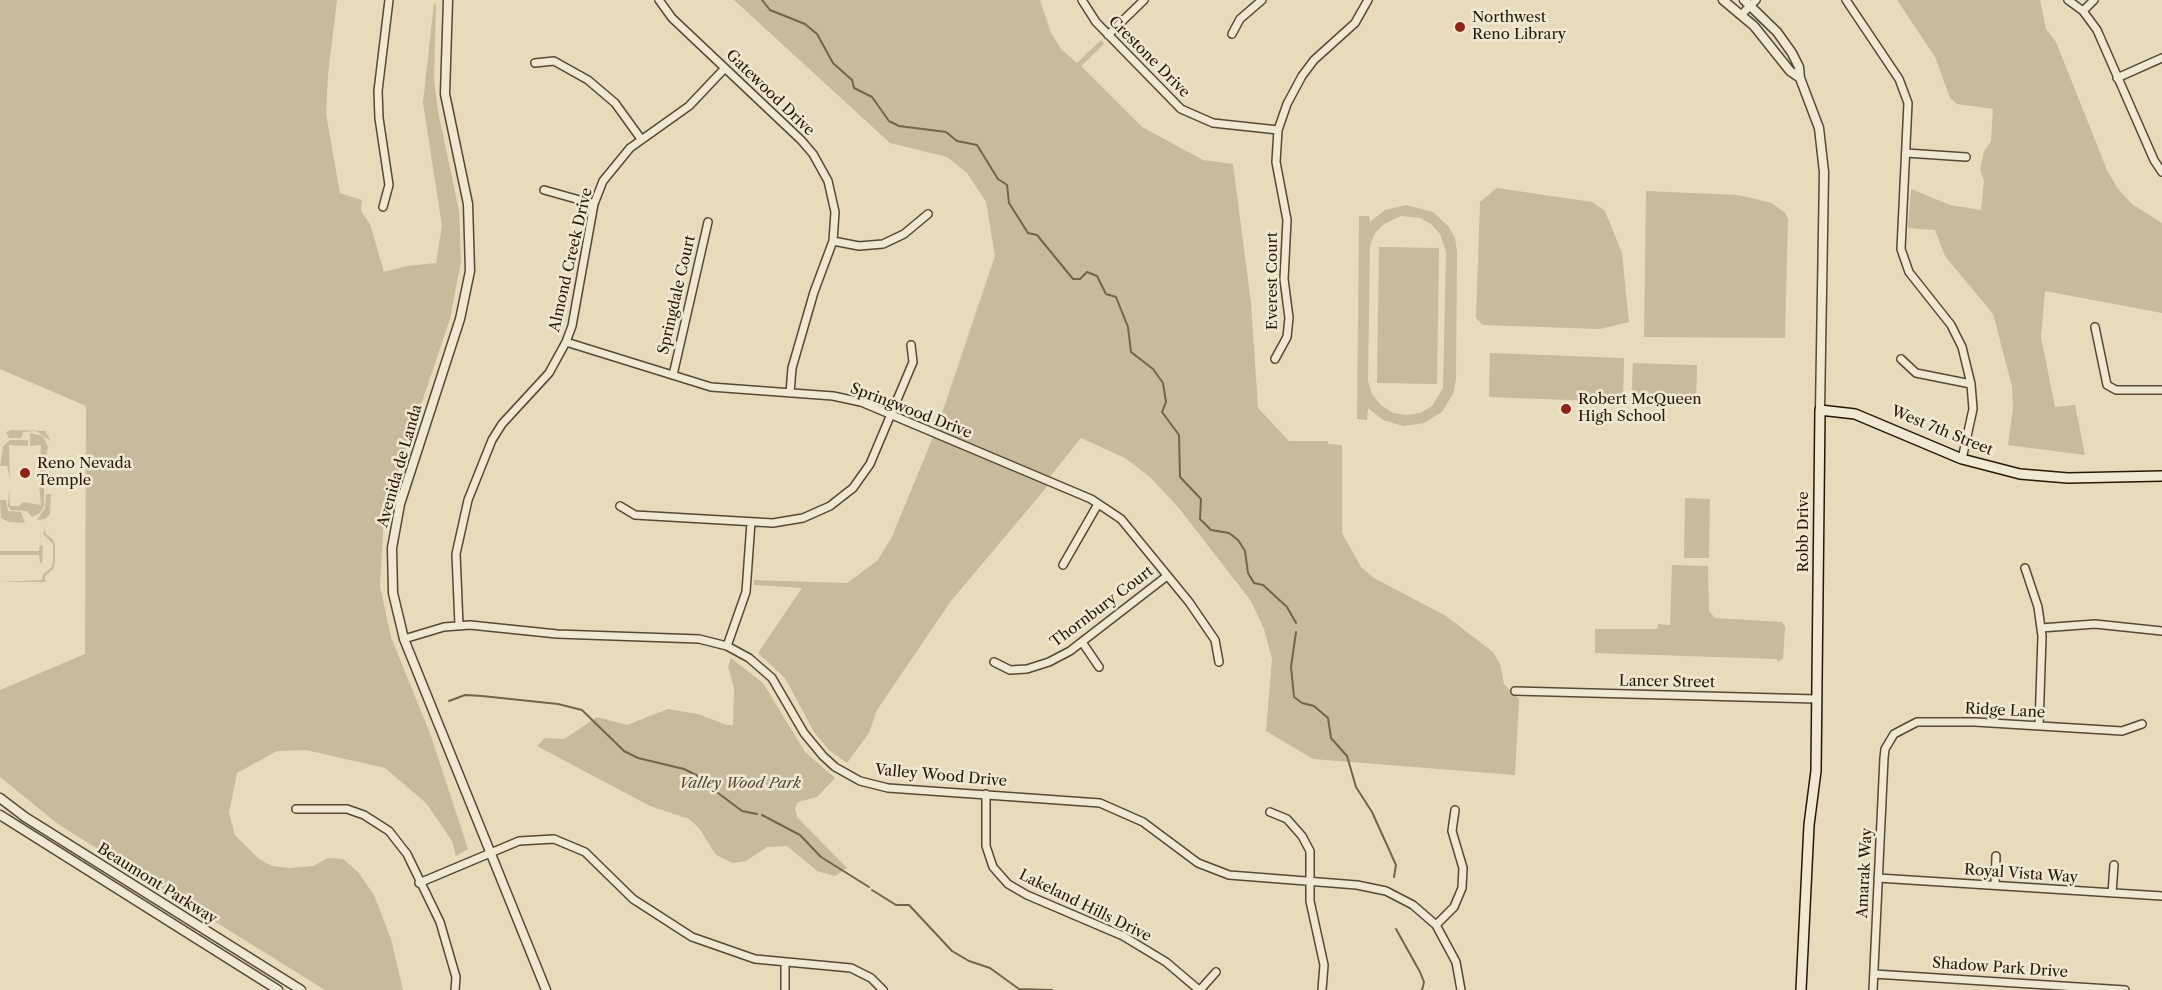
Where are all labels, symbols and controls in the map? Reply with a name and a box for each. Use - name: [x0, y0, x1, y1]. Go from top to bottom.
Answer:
- place label: Northwest Reno Library: [1472, 9, 1566, 44]
- street label: Crestone Drive: [1105, 13, 1193, 101]
- marker: Northwest Reno Library: [1453, 20, 1467, 34]
- street label: Gatewood Drive: [722, 46, 818, 140]
- street label: Almond Creek Drive: [546, 186, 596, 334]
- street label: Everest Court: [1264, 232, 1282, 330]
- street label: Springdale Court: [655, 234, 699, 356]
- street label: Springwood Drive: [848, 380, 974, 442]
- place label: Robert McQueen High School: [1578, 391, 1702, 426]
- street label: Avenida de Landa: [374, 402, 426, 530]
- marker: Robert McQueen High School: [1559, 402, 1573, 416]
- street label: West 7th Street: [1889, 402, 1995, 460]
- place label: Reno Nevada Temple: [37, 455, 132, 490]
- marker: Reno Nevada Temple: [18, 466, 32, 480]
- street label: Robb Drive: [1795, 491, 1813, 573]
- street label: Thornbury Court: [1047, 562, 1157, 652]
- street label: Lancer Street: [1619, 672, 1715, 692]
- street label: Ridge Lane: [1964, 700, 2046, 722]
- street label: Valley Wood Drive: [874, 761, 1008, 791]
- park label: Valley Wood Park: [679, 775, 801, 793]
- street label: Amarak Way: [1854, 827, 1876, 919]
- street label: Beaumont Parkway: [94, 840, 220, 928]
- street label: Royal Vista Way: [1964, 861, 2078, 887]
- street label: Lakeland Hills Drive: [1016, 866, 1154, 946]
- street label: Shadow Park Drive: [1931, 954, 2069, 982]

